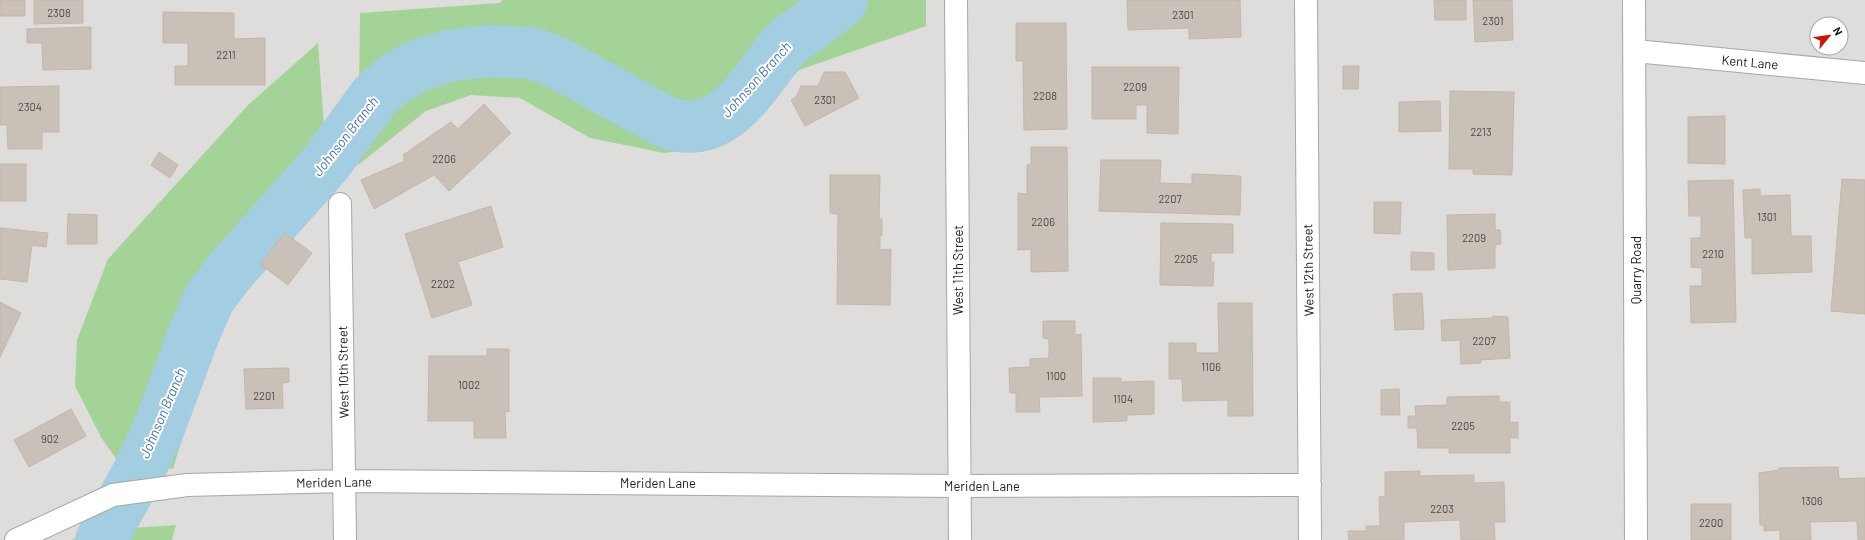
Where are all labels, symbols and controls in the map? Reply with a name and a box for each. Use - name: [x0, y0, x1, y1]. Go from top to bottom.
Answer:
- house number: 2308: [47, 6, 71, 19]
- house number: 2301: [1172, 8, 1194, 21]
- house number: 2301: [1482, 14, 1504, 27]
- north arrow: [1809, 16, 1849, 56]
- text: N: [1831, 25, 1846, 37]
- water label: Johnson Branch: [718, 38, 794, 120]
- house number: 2211: [216, 48, 236, 61]
- street label: Kent Lane: [1721, 52, 1779, 72]
- house number: 2209: [1123, 80, 1147, 93]
- house number: 2208: [1033, 89, 1057, 102]
- water label: Johnson Branch: [309, 93, 381, 179]
- house number: 2301: [814, 93, 836, 106]
- house number: 2304: [18, 100, 42, 113]
- house number: 2213: [1470, 125, 1492, 138]
- house number: 2206: [432, 152, 456, 165]
- house number: 2207: [1158, 192, 1182, 205]
- house number: 1301: [1757, 210, 1777, 223]
- house number: 2206: [1031, 215, 1055, 228]
- street label: West 12th Street: [1299, 224, 1317, 316]
- street label: West 11th Street: [950, 225, 966, 315]
- house number: 2209: [1462, 231, 1486, 244]
- street label: Quarry Road: [1628, 236, 1644, 304]
- house number: 2210: [1702, 247, 1724, 260]
- house number: 2205: [1174, 252, 1198, 265]
- house number: 2202: [431, 277, 455, 290]
- street label: West 10th Street: [334, 325, 352, 419]
- house number: 2207: [1472, 334, 1496, 347]
- house number: 1106: [1201, 360, 1221, 373]
- water label: Johnson Branch: [135, 365, 189, 461]
- house number: 1100: [1046, 369, 1066, 382]
- house number: 1002: [458, 378, 480, 391]
- house number: 2201: [253, 389, 275, 402]
- house number: 1104: [1113, 392, 1133, 405]
- house number: 2205: [1451, 419, 1475, 432]
- house number: 902: [41, 432, 59, 445]
- street label: Meriden Lane: [296, 473, 372, 491]
- street label: Meriden Lane: [620, 475, 696, 491]
- street label: Meriden Lane: [944, 478, 1020, 494]
- house number: 1306: [1801, 494, 1823, 507]
- house number: 2203: [1430, 502, 1454, 515]
- house number: 2200: [1699, 516, 1723, 529]

